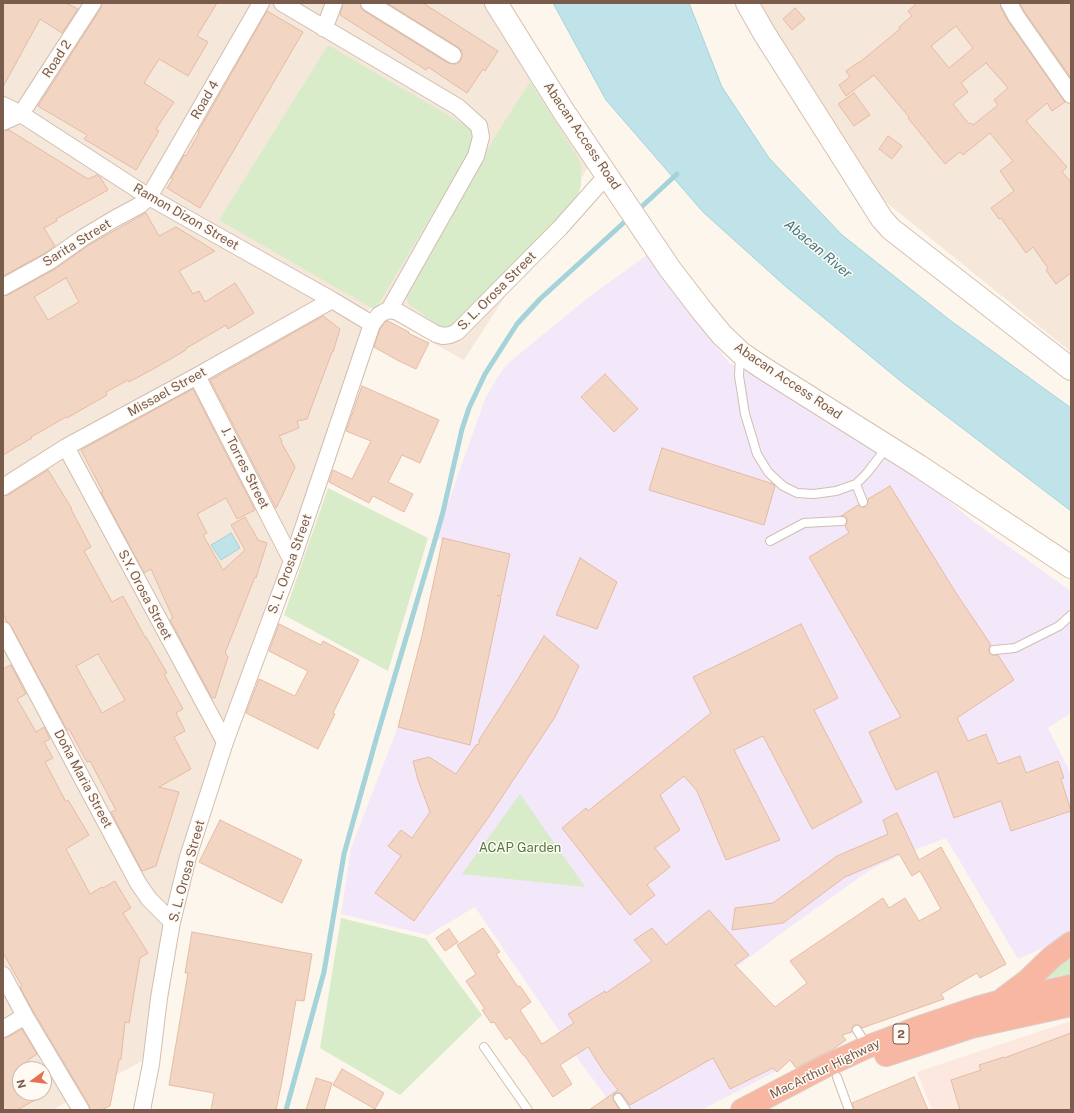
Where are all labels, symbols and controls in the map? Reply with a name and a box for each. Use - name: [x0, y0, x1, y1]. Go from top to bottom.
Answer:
- street label: Road 2: [39, 37, 75, 81]
- street label: Road 4: [188, 78, 222, 122]
- street label: Abacan Access Road: [540, 79, 624, 193]
- street label: Ramon Dizon Street: [130, 180, 242, 254]
- street label: Sarita Street: [40, 216, 114, 270]
- water label: Abacan River: [781, 216, 855, 282]
- street label: S. L. Orosa Street: [454, 248, 540, 334]
- street label: Abacan Access Road: [731, 339, 845, 423]
- street label: Missael Street: [125, 364, 209, 420]
- street label: J. Torres Street: [218, 424, 272, 512]
- street label: S. L. Orosa Street: [265, 512, 315, 616]
- street label: S.Y. Orosa Street: [115, 547, 175, 643]
- street label: Doña Maria Street: [50, 727, 116, 831]
- street label: S. L. Orosa Street: [166, 818, 208, 924]
- park label: ACAP Garden: [479, 840, 561, 856]
- road number: 2: [893, 1024, 909, 1044]
- street label: MacArthur Highway: [767, 1036, 883, 1102]
- north arrow: [12, 1061, 52, 1101]
- text: N: [14, 1078, 28, 1090]

